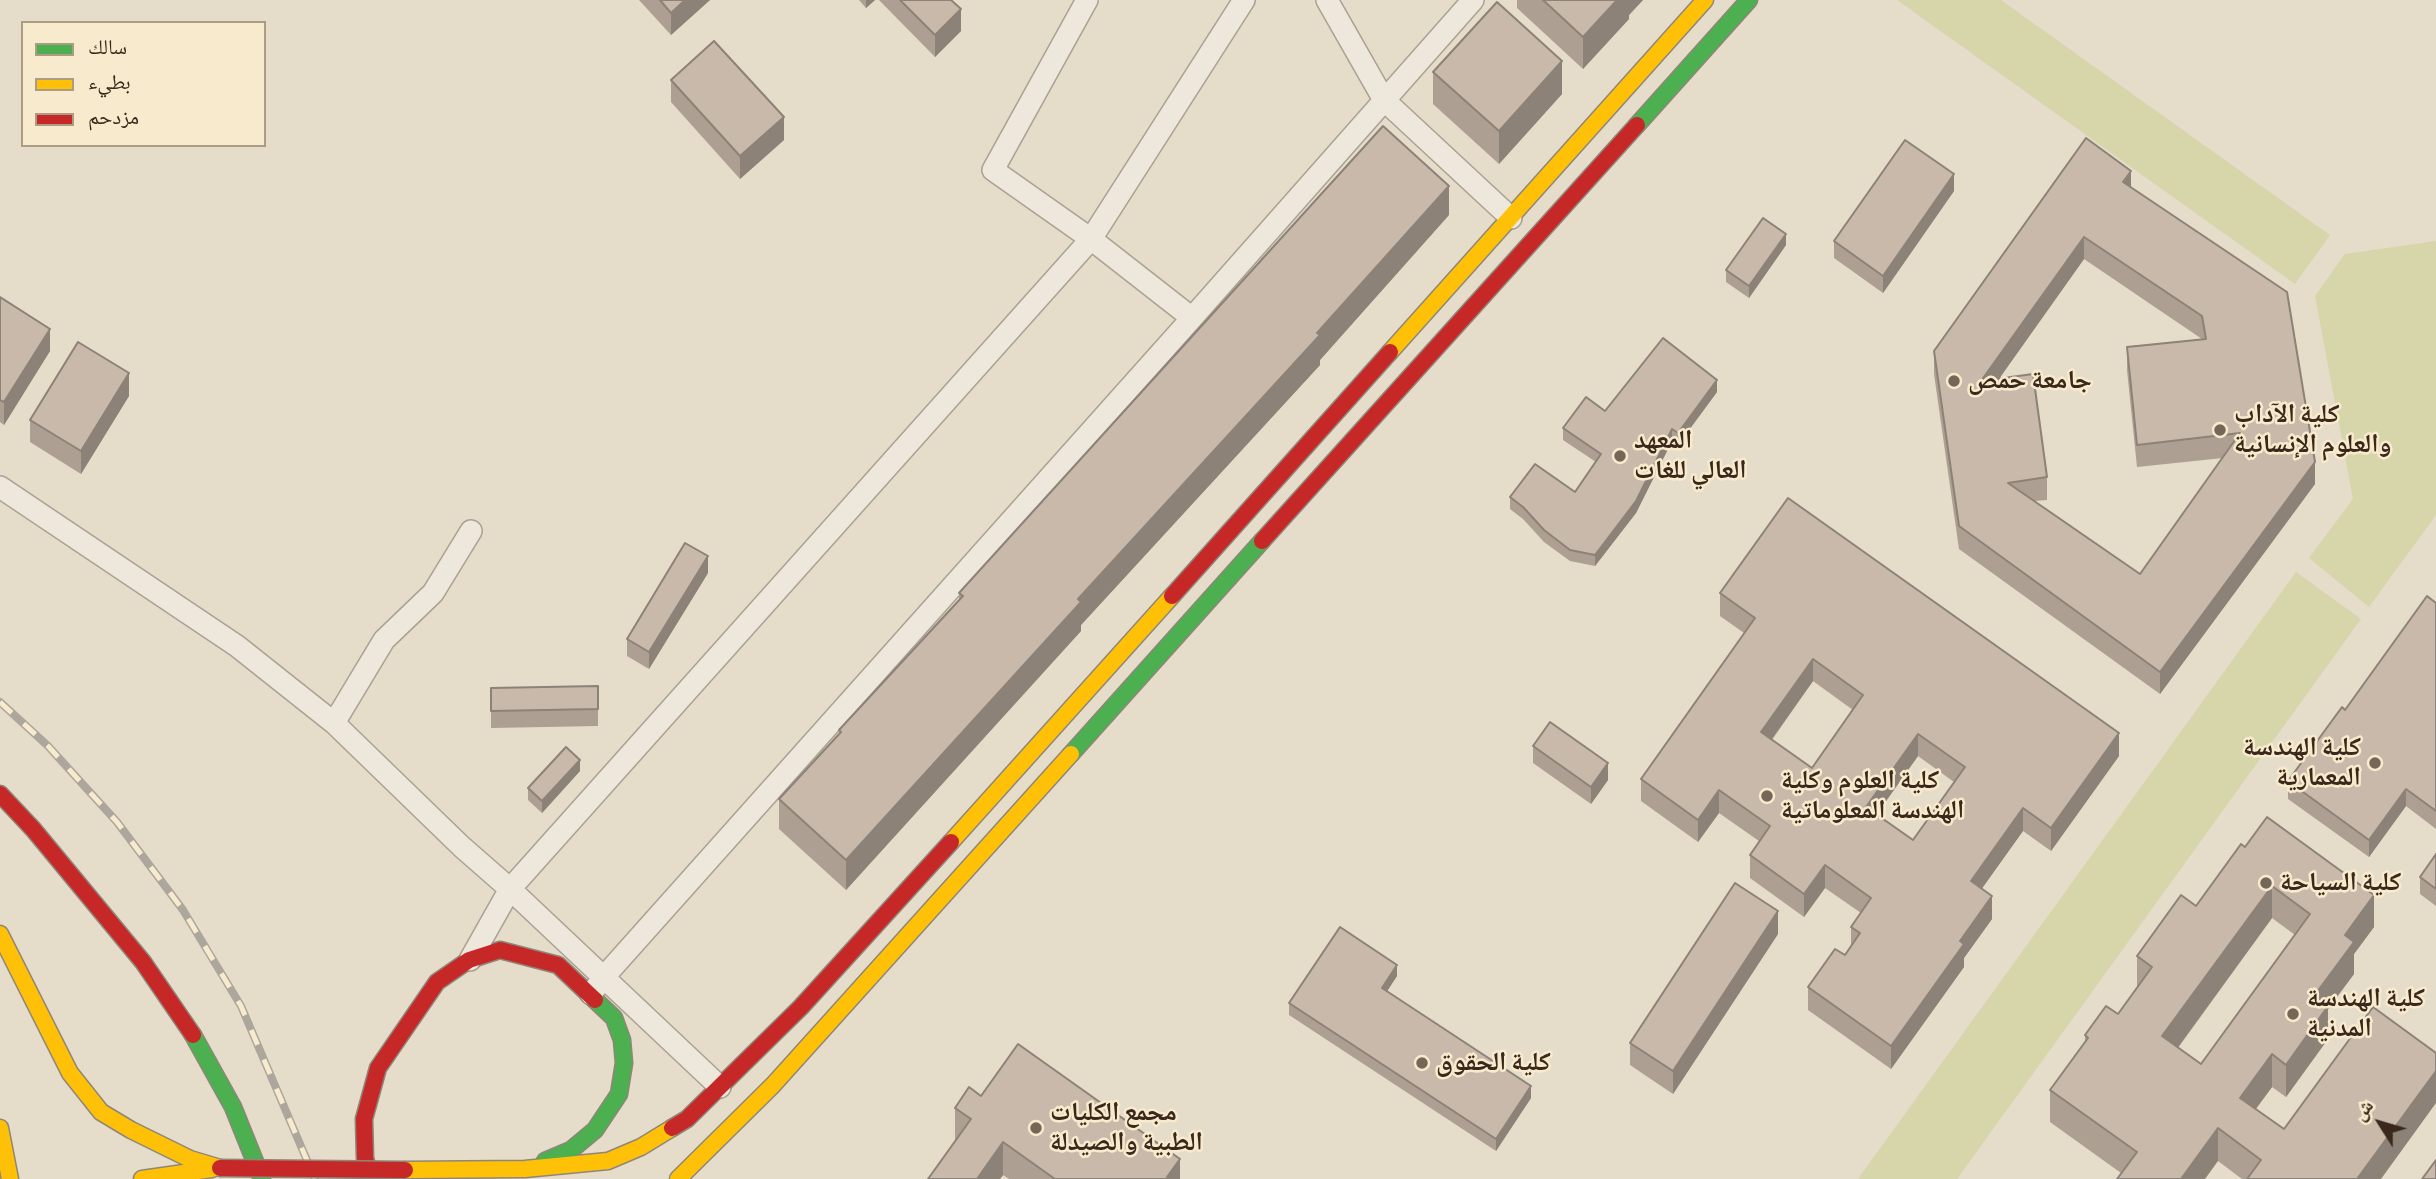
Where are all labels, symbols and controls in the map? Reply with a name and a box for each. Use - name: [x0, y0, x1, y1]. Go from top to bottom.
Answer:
- legend: [21, 21, 266, 147]
- text: سالك: [88, 34, 127, 59]
- text: بطيء: [88, 69, 131, 94]
- text: مزدحم: [88, 104, 139, 129]
- place label: جامعة حمص: [1968, 365, 2092, 397]
- marker: جامعة حمص: [1946, 373, 1962, 389]
- place label: كلية الآداب والعلوم الإنسانية: [2234, 399, 2392, 460]
- marker: كلية الآداب والعلوم الإنسانية: [2212, 422, 2228, 438]
- place label: المعهد العالي للغات: [1634, 425, 1747, 486]
- marker: المعهد العالي للغات: [1612, 448, 1628, 464]
- place label: كلية الهندسة المعمارية: [2243, 732, 2361, 794]
- marker: كلية الهندسة المعمارية: [2367, 755, 2383, 771]
- place label: كلية العلوم وكلية الهندسة المعلوماتية: [1781, 765, 1964, 826]
- marker: كلية العلوم وكلية الهندسة المعلوماتية: [1759, 788, 1775, 804]
- place label: كلية السياحة: [2280, 867, 2401, 899]
- marker: كلية السياحة: [2258, 875, 2274, 891]
- place label: كلية الهندسة المدنية: [2307, 983, 2425, 1044]
- marker: كلية الهندسة المدنية: [2285, 1006, 2301, 1022]
- place label: كلية الحقوق: [1436, 1047, 1551, 1079]
- marker: كلية الحقوق: [1414, 1055, 1430, 1071]
- north arrow: [2345, 1088, 2415, 1158]
- text: ش: [2348, 1095, 2378, 1125]
- place label: مجمع الكليات الطبية والصيدلة: [1050, 1097, 1203, 1158]
- marker: مجمع الكليات الطبية والصيدلة: [1028, 1120, 1044, 1136]

